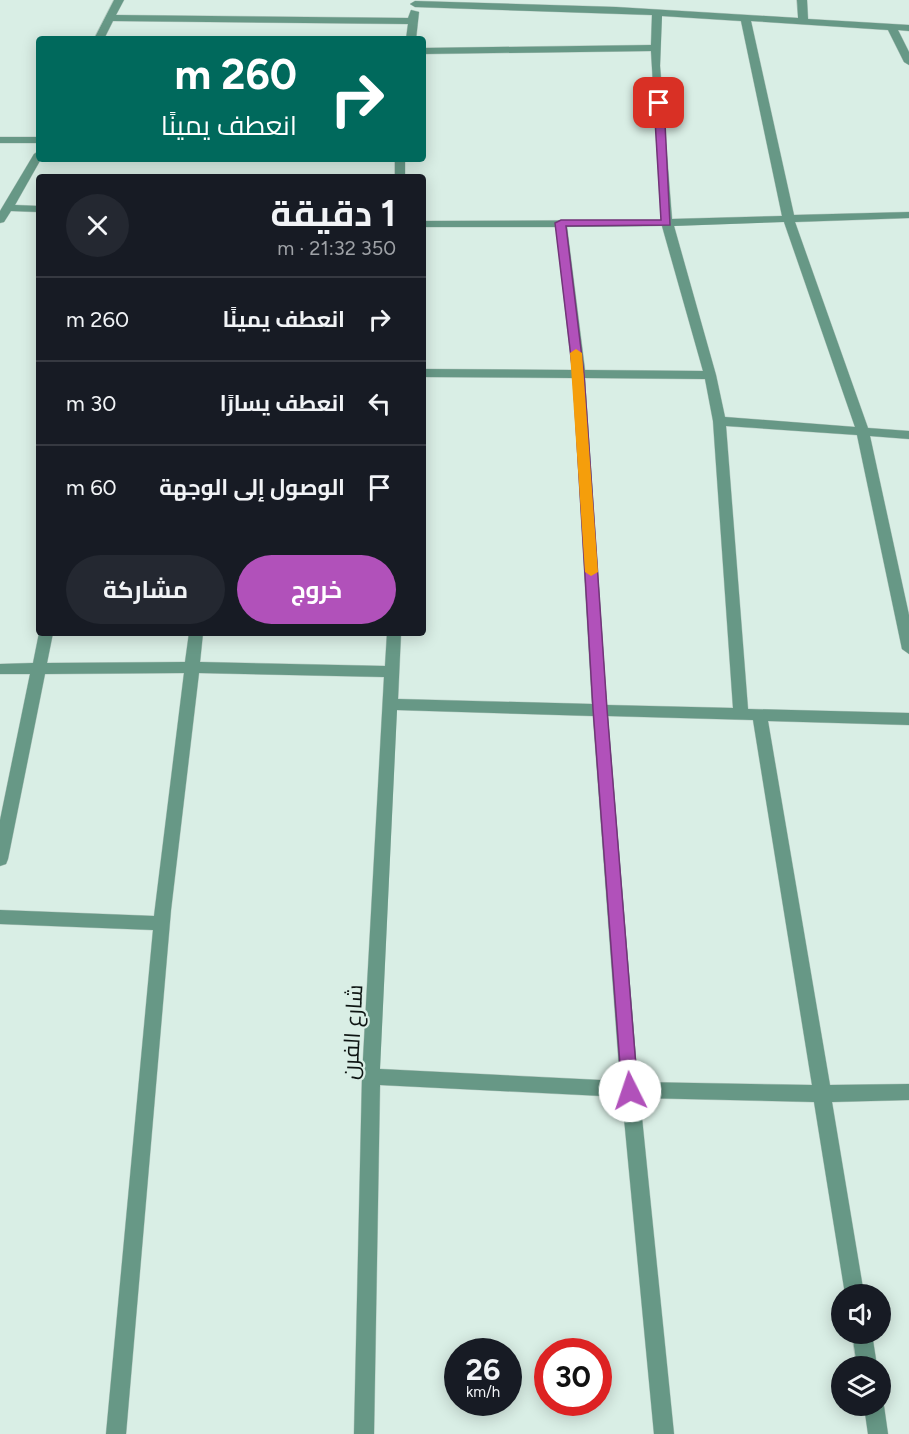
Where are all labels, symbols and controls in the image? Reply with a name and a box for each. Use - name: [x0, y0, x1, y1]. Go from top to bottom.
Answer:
- text: 260 m: [174, 49, 297, 100]
- icon: right: [318, 60, 396, 138]
- pin: [633, 77, 684, 128]
- icon: arrive: [642, 86, 675, 119]
- text: انعطف يمينًا: [161, 109, 297, 142]
- text: 1 دقيقة: [270, 192, 396, 235]
- button: close: [66, 194, 129, 257]
- text: 350 m · 21:32: [277, 236, 396, 260]
- icon: right: [363, 303, 396, 336]
- text: 260 m: [66, 306, 129, 333]
- text: انعطف يمينًا: [222, 306, 345, 333]
- icon: left: [363, 387, 396, 420]
- text: 30 m: [66, 390, 116, 417]
- text: انعطف يسارًا: [220, 390, 345, 417]
- icon: arrive: [363, 471, 396, 504]
- text: 60 m: [66, 474, 117, 501]
- text: الوصول إلى الوجهة: [159, 474, 345, 501]
- button: مشاركة: [66, 555, 225, 624]
- button: خروج: [237, 555, 396, 624]
- street label: شارع الفرن: [337, 984, 369, 1080]
- position arrow: [598, 1059, 662, 1123]
- map controls: [831, 1284, 891, 1416]
- button: sound: [831, 1284, 891, 1344]
- speed limit sign: 30: [534, 1338, 612, 1416]
- text: 26: [466, 1351, 500, 1388]
- button: layers: [831, 1356, 891, 1416]
- text: km/h: [466, 1383, 500, 1401]

